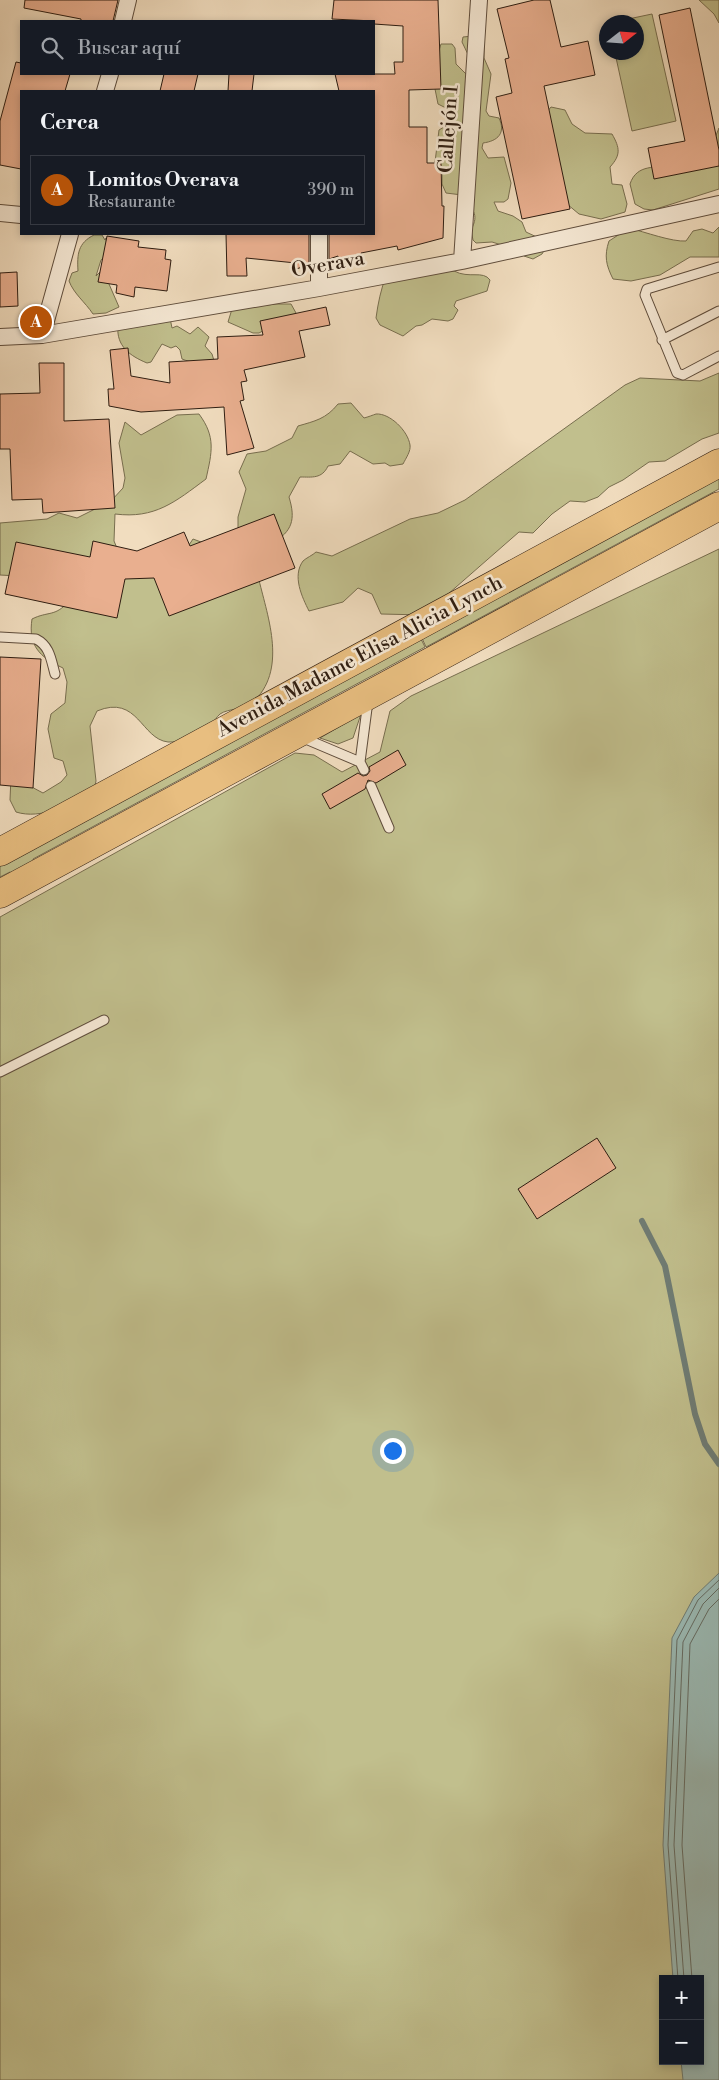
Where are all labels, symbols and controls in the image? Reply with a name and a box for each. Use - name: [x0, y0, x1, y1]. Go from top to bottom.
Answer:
- north arrow: [599, 15, 644, 60]
- search box: [20, 20, 375, 75]
- icon: search: [38, 34, 66, 62]
- text: Buscar aquí: [78, 36, 180, 60]
- street label: Callejón 1: [433, 84, 465, 174]
- text: Cerca: [40, 110, 99, 136]
- text: Lomitos Overava: [88, 168, 239, 192]
- text: A: [51, 180, 63, 200]
- text: 390 m: [308, 180, 354, 200]
- text: Restaurante: [88, 192, 175, 212]
- street label: Overava: [289, 246, 367, 284]
- pin: A: [20, 303, 52, 341]
- street label: Avenida Madame Elisa Alicia Lynch: [212, 571, 507, 744]
- your location: [380, 1438, 406, 1464]
- map controls: [659, 1975, 704, 2065]
- button: +: [659, 1975, 704, 2020]
- button: −: [659, 2020, 704, 2065]

